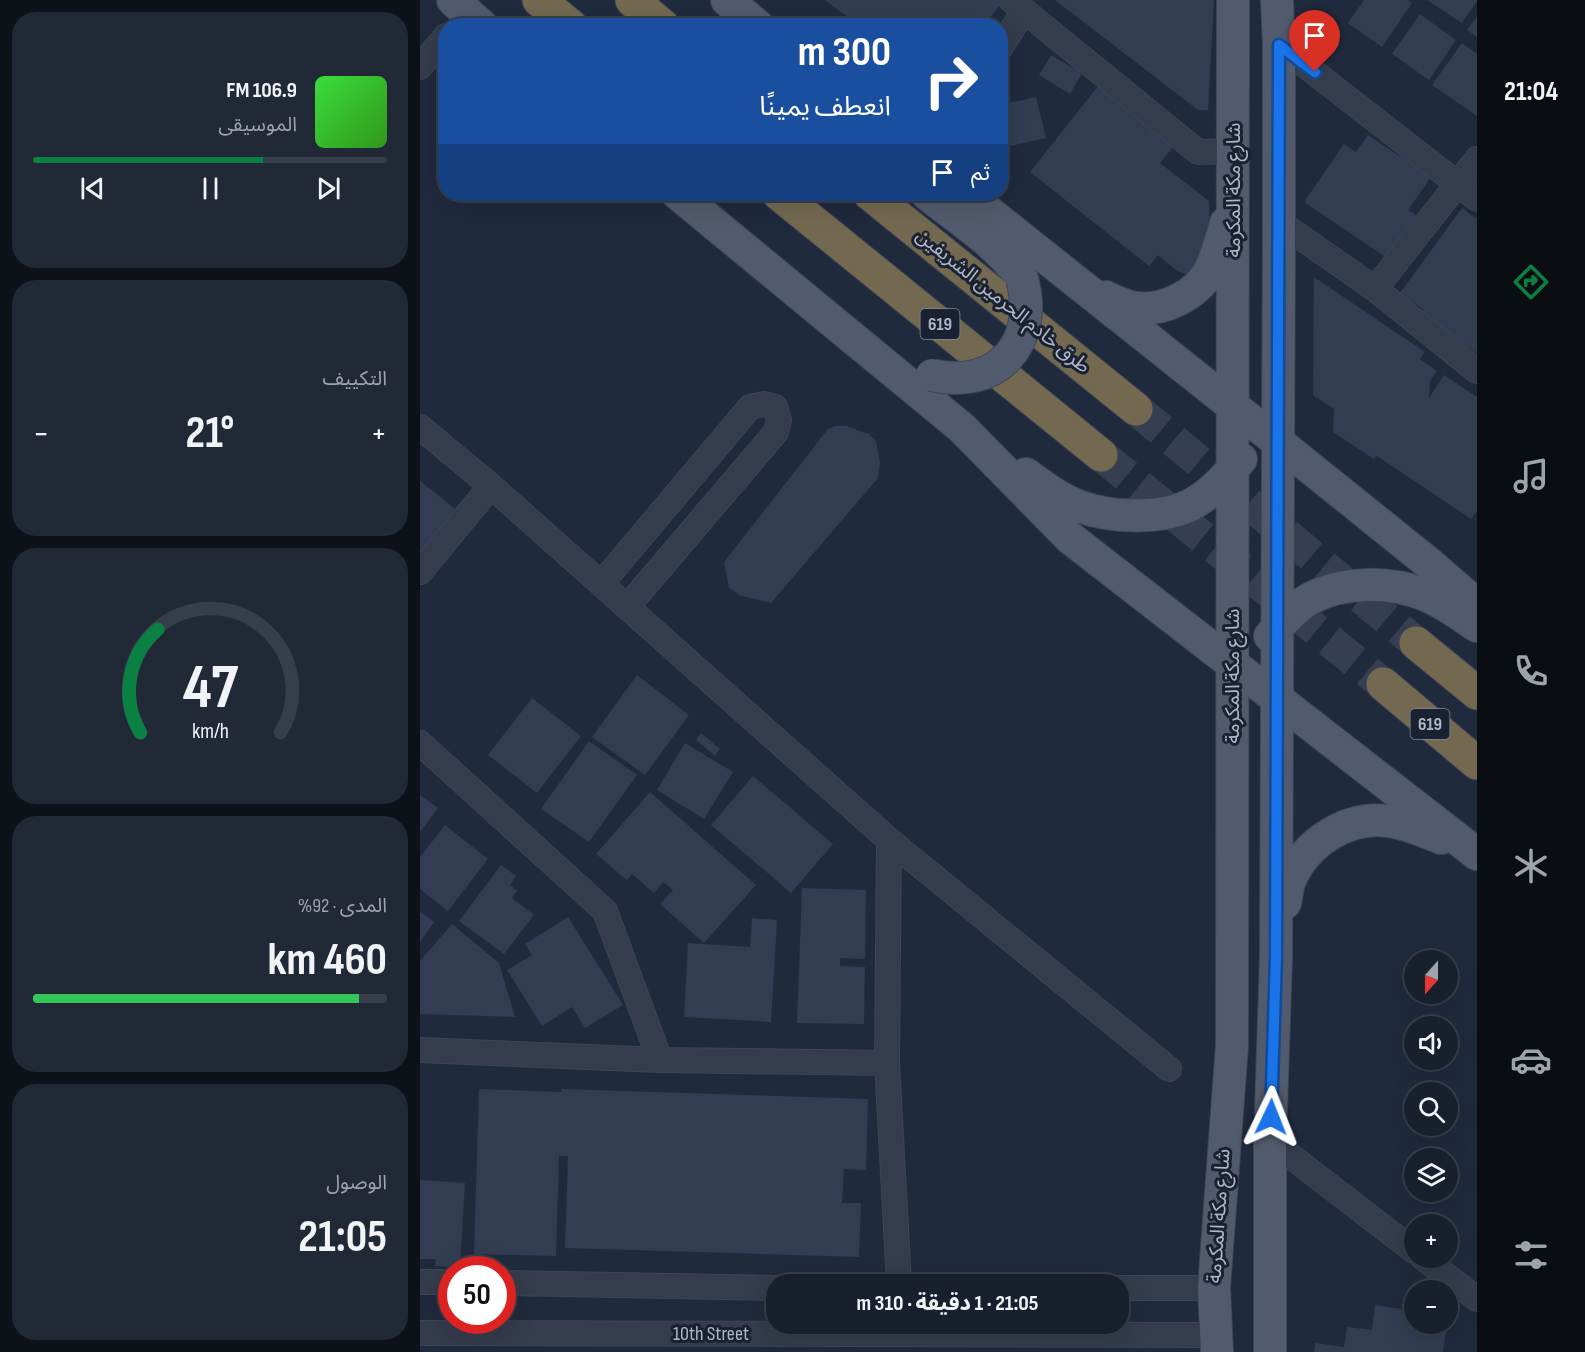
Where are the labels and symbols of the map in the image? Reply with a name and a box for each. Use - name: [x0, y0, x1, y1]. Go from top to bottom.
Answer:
- pin: [1289, 10, 1340, 72]
- street label: شارع مكة المكرمة: [1222, 123, 1248, 257]
- street label: طرق خادم الحرمين الشريفين: [910, 223, 1095, 380]
- road number: 619: [920, 309, 960, 339]
- street label: شارع مكة المكرمة: [1221, 609, 1247, 743]
- road number: 619: [1410, 709, 1450, 739]
- north arrow: [1404, 950, 1458, 1004]
- position arrow: [1239, 1085, 1303, 1149]
- street label: شارع مكة المكرمة: [1202, 1148, 1238, 1284]
- speed limit sign: 50: [438, 1256, 516, 1334]
- street label: 10th Street: [673, 1322, 749, 1346]

